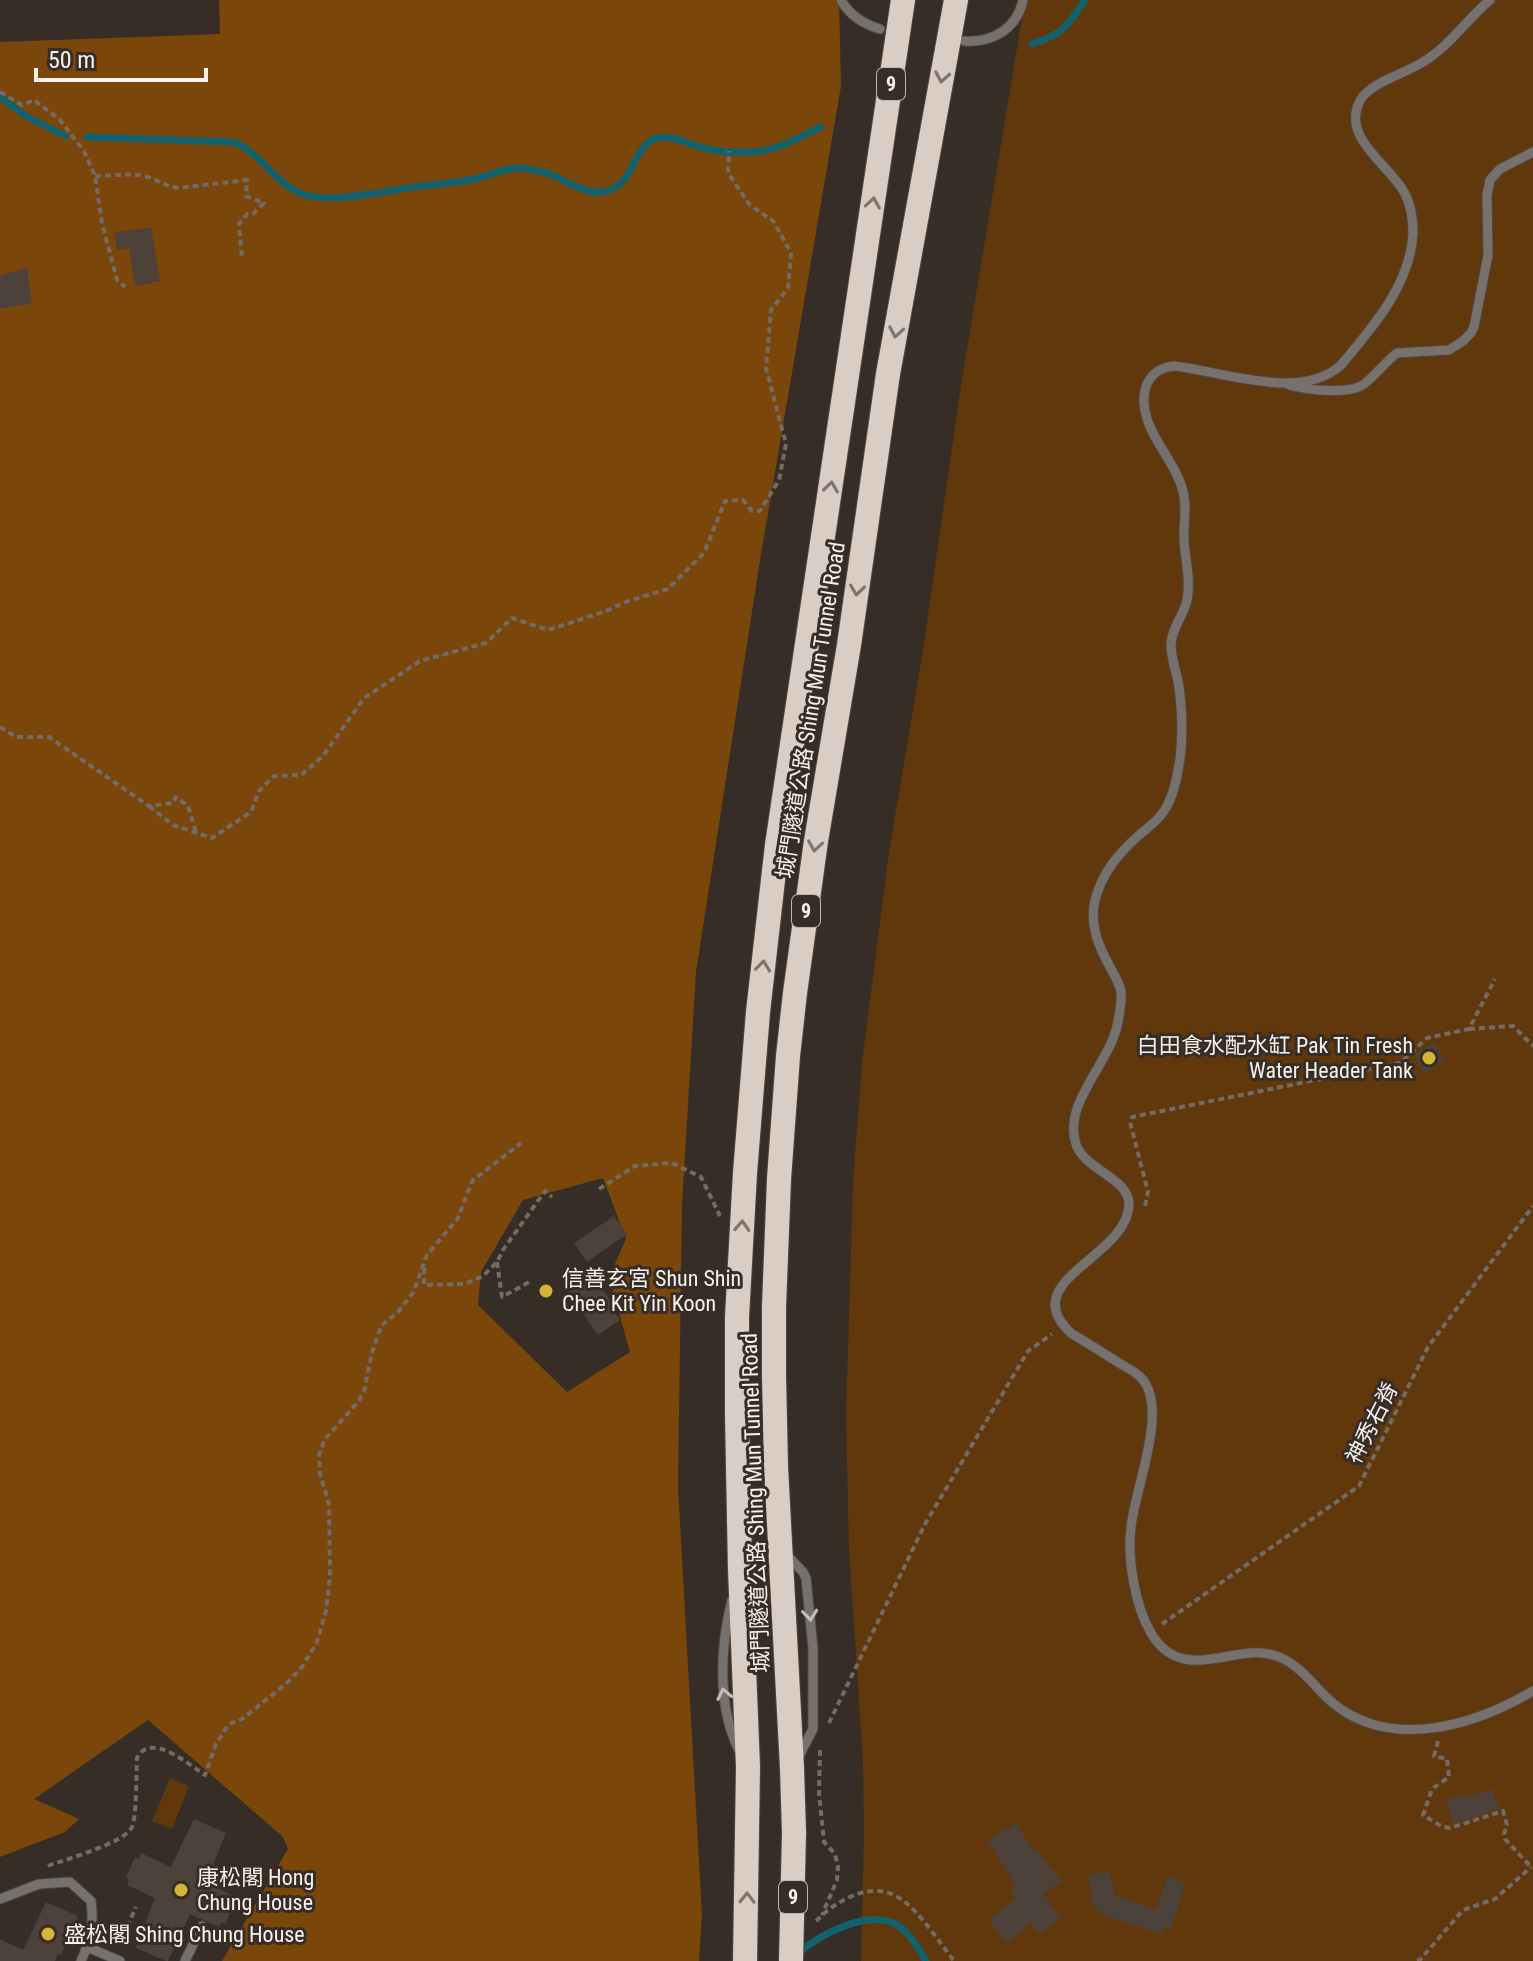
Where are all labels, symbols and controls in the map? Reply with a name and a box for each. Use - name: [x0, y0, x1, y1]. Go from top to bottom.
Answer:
- scale bar: [36, 32, 206, 82]
- text: 50 m: [48, 46, 95, 74]
- road number: 9: [877, 68, 905, 100]
- one-way arrow: [935, 70, 952, 84]
- one-way arrow: [864, 196, 881, 210]
- one-way arrow: [888, 326, 905, 339]
- one-way arrow: [822, 481, 839, 494]
- street label: 城門隧道公路 Shing Mun Tunnel Road: [772, 540, 850, 880]
- one-way arrow: [849, 583, 866, 596]
- one-way arrow: [807, 839, 824, 853]
- road number: 9: [792, 895, 820, 927]
- one-way arrow: [754, 960, 771, 973]
- place label: 白田食水配水缸 Pak Tin Fresh Water Header Tank: [1137, 1033, 1413, 1083]
- marker: 白田食水配水缸 Pak Tin Fresh Water Header Tank: [1420, 1049, 1438, 1067]
- one-way arrow: [733, 1219, 750, 1232]
- place label: 信善玄宮 Shun Shin Chee Kit Yin Koon: [562, 1266, 741, 1316]
- marker: 信善玄宮 Shun Shin Chee Kit Yin Koon: [537, 1282, 555, 1300]
- street label: 城門隧道公路 Shing Mun Tunnel Road: [737, 1333, 773, 1673]
- street label: 神秀右脊: [1341, 1378, 1403, 1468]
- one-way arrow: [801, 1609, 818, 1622]
- one-way arrow: [716, 1687, 733, 1701]
- place label: 康松閣 Hong Chung House: [197, 1865, 314, 1915]
- marker: 康松閣 Hong Chung House: [172, 1881, 190, 1899]
- road number: 9: [779, 1881, 807, 1913]
- one-way arrow: [738, 1891, 756, 1904]
- place label: 盛松閣 Shing Chung House: [64, 1922, 305, 1947]
- marker: 盛松閣 Shing Chung House: [39, 1925, 57, 1943]

